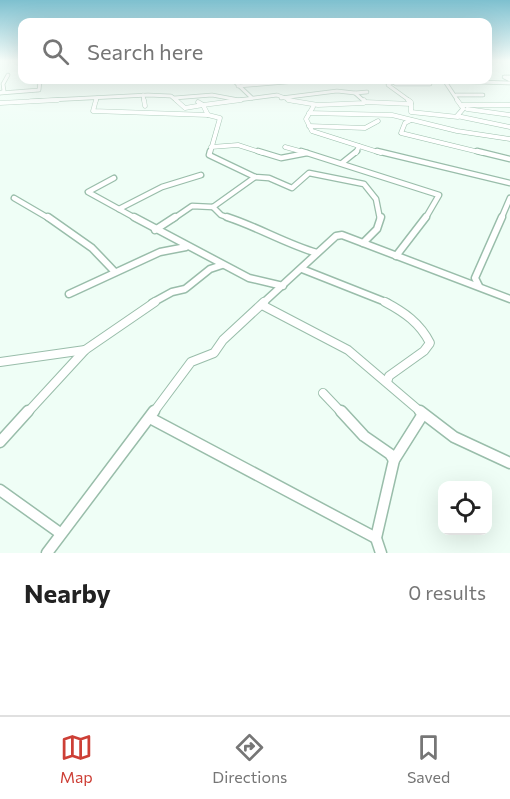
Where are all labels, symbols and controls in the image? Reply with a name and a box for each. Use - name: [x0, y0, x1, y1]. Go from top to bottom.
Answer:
- search box: [18, 18, 492, 84]
- icon: search: [39, 35, 72, 68]
- text: Search here: [87, 38, 203, 65]
- map controls: [438, 481, 492, 535]
- button: locate: [438, 481, 492, 535]
- text: Nearby: [24, 577, 111, 608]
- text: 0 results: [408, 580, 486, 604]
- tab: Map: [60, 731, 93, 786]
- tab: Directions: [212, 731, 287, 786]
- tab: Saved: [407, 731, 450, 786]

